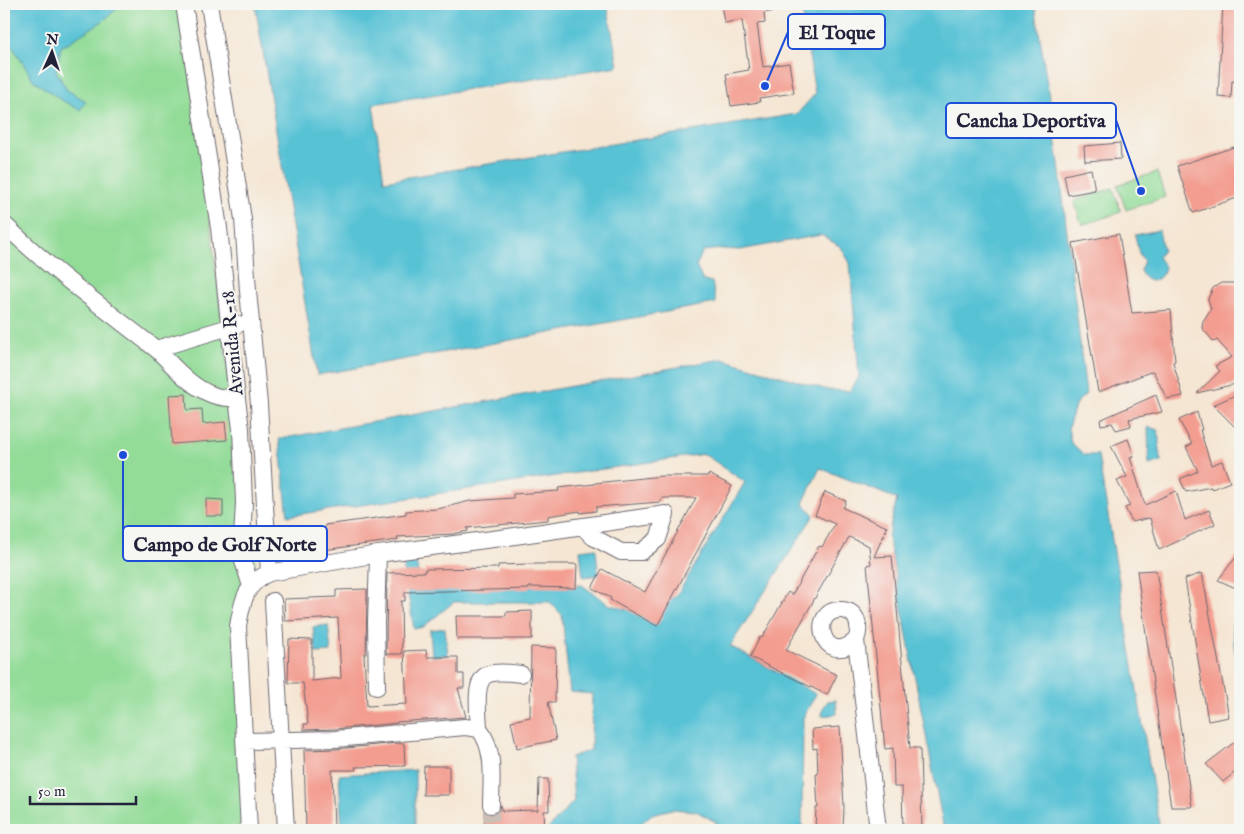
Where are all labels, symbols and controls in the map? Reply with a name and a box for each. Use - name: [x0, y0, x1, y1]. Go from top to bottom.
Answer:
- callout: El Toque: [788, 14, 885, 49]
- text: El Toque: [799, 21, 876, 46]
- north arrow: [28, 28, 78, 78]
- text: N: [45, 31, 59, 49]
- callout: Cancha Deportiva: [946, 103, 1116, 138]
- text: Cancha Deportiva: [956, 109, 1106, 134]
- street label: Avenida R-18: [216, 290, 250, 397]
- callout: Campo de Golf Norte: [123, 526, 327, 561]
- text: Campo de Golf Norte: [133, 533, 317, 558]
- scale bar: [30, 774, 136, 806]
- text: 50 m: [38, 782, 66, 801]

